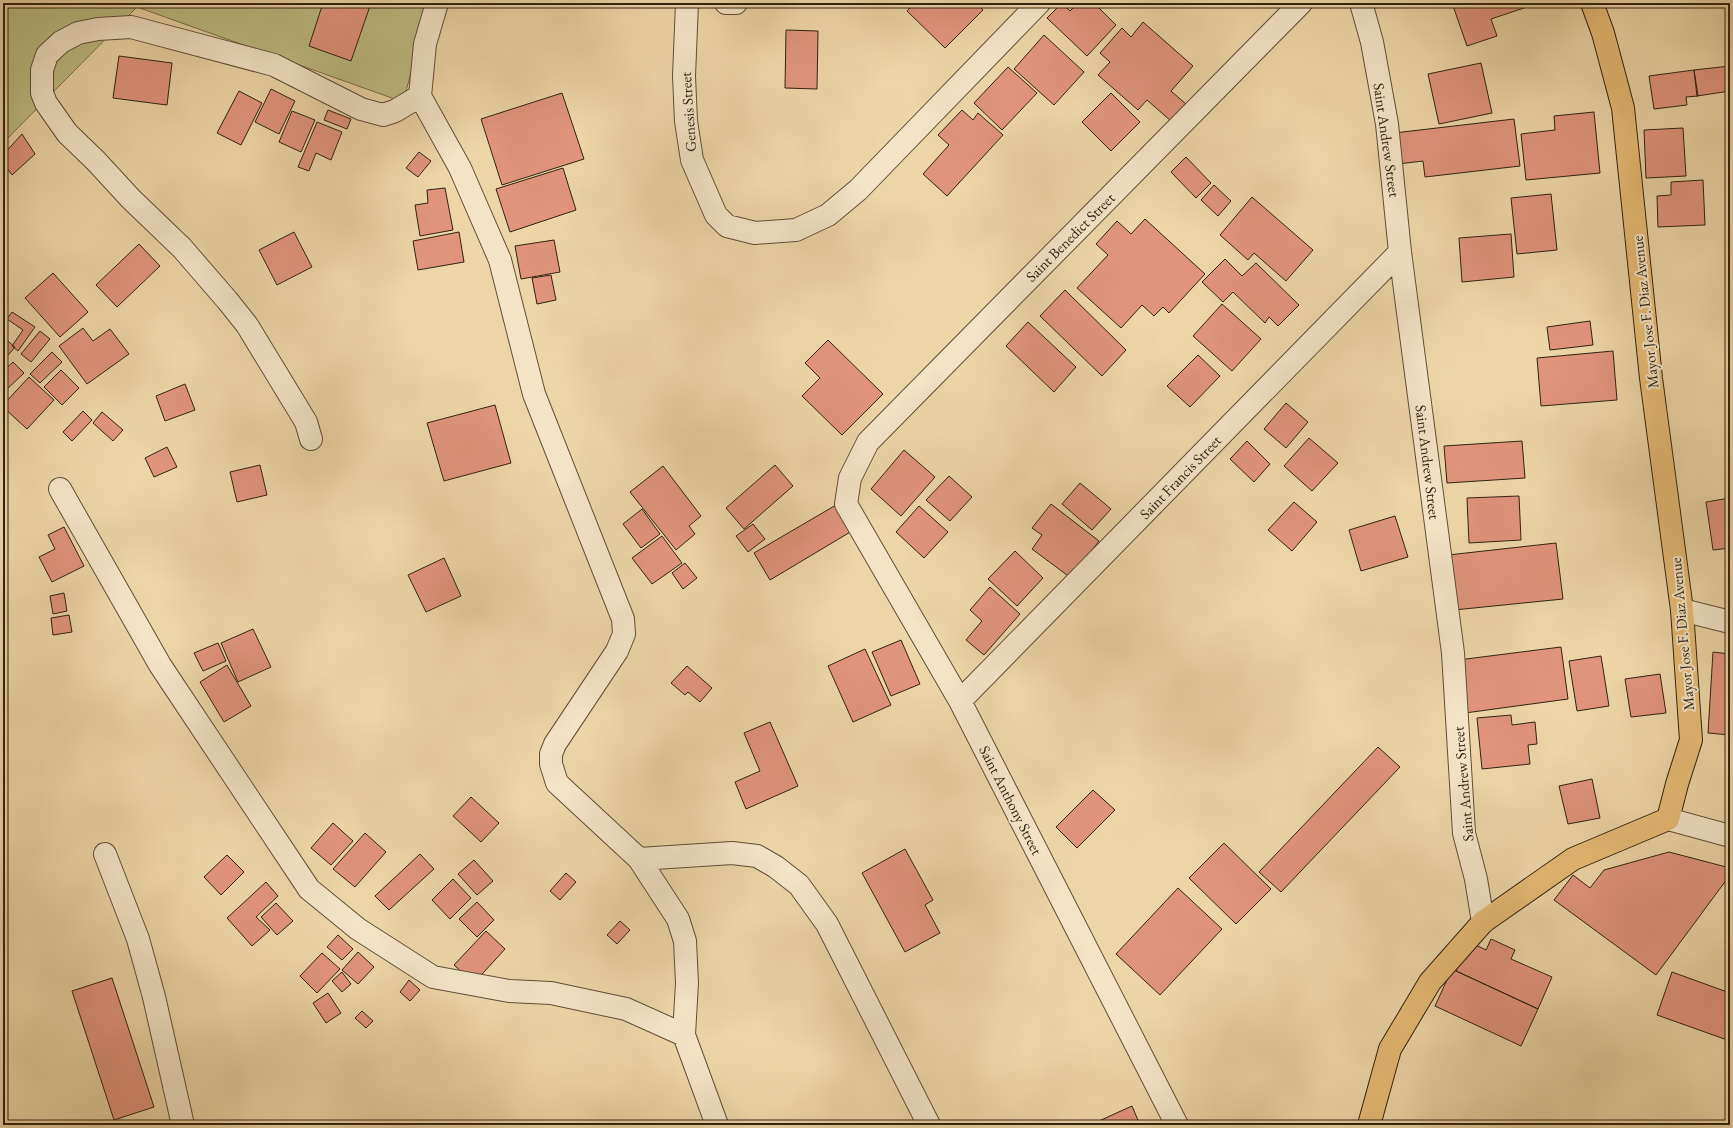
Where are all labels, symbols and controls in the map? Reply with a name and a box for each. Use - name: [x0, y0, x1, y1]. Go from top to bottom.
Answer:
- street label: Genesis Street: [676, 71, 700, 153]
- street label: Saint Andrew Street: [1370, 82, 1404, 199]
- street label: Saint Benedict Street: [1021, 188, 1119, 286]
- street label: Mayor Jose F. Diaz Avenue: [1628, 235, 1662, 389]
- street label: Saint Andrew Street: [1412, 404, 1444, 521]
- street label: Saint Francis Street: [1135, 431, 1225, 523]
- street label: Mayor Jose F. Diaz Avenue: [1666, 557, 1698, 711]
- street label: Saint Andrew Street: [1448, 725, 1477, 842]
- street label: Saint Anthony Street: [975, 742, 1047, 858]

